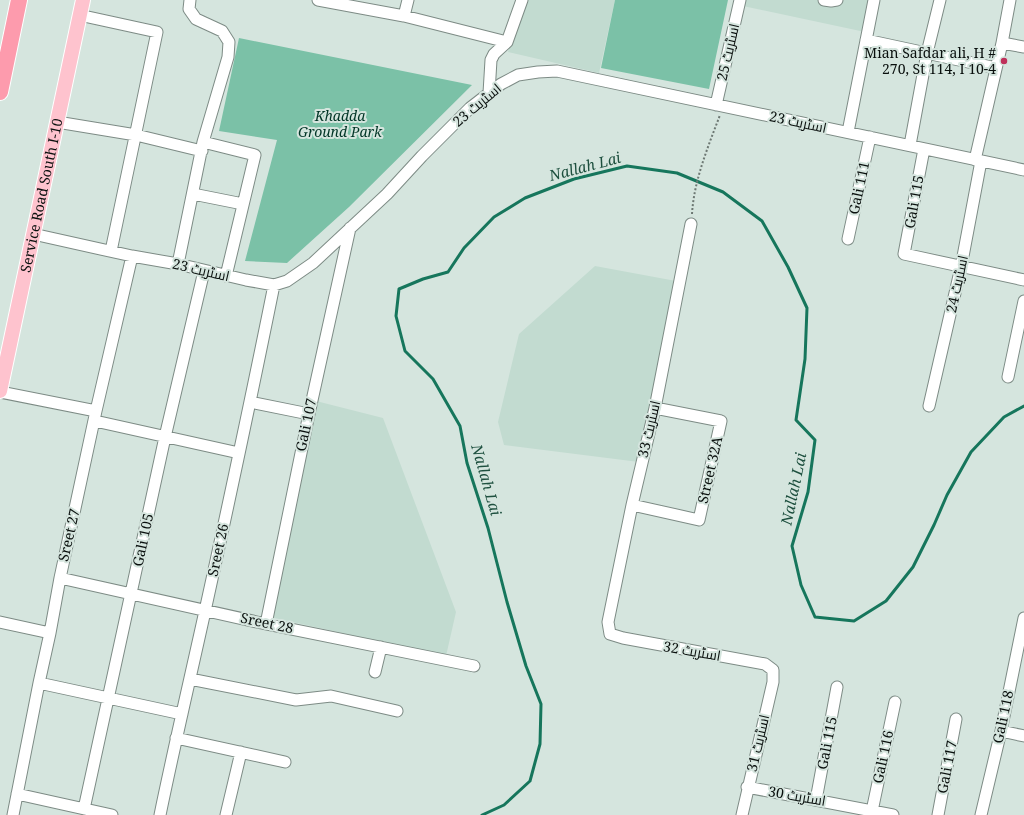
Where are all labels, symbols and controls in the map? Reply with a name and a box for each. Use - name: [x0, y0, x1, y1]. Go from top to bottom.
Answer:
- street label: اسٹریٹ 25: [712, 21, 743, 82]
- place label: Mian Safdar ali, H # 270, St 114, I 10-4: [864, 43, 996, 78]
- marker: Mian Safdar ali, H # 270, St 114, I 10-4: [999, 56, 1009, 66]
- street label: اسٹریٹ 23: [448, 79, 505, 131]
- park label: Khadda Ground Park: [298, 106, 383, 141]
- street label: اسٹریٹ 23: [768, 106, 829, 137]
- street label: Service Road South I-10: [15, 116, 67, 274]
- water label: Nallah Lai: [546, 147, 623, 185]
- street label: Gali 111: [844, 160, 873, 216]
- street label: Gali 115: [899, 174, 928, 230]
- street label: اسٹریٹ 24: [941, 253, 972, 314]
- street label: اسٹریٹ 23: [171, 254, 232, 285]
- street label: Gali 107: [291, 396, 320, 453]
- street label: اسٹریٹ 33: [633, 398, 664, 459]
- street label: Street 32A: [693, 434, 726, 505]
- water label: Nallah Lai: [467, 441, 507, 518]
- water label: Nallah Lai: [775, 450, 811, 528]
- street label: Sreet 27: [53, 507, 84, 563]
- street label: Gali 105: [128, 512, 157, 568]
- street label: Sreet 26: [203, 522, 232, 578]
- street label: Sreet 28: [239, 608, 295, 637]
- street label: اسٹریٹ 32: [662, 636, 722, 665]
- street label: Gali 118: [988, 688, 1017, 745]
- street label: اسٹریٹ 31: [742, 712, 773, 773]
- street label: Gali 115: [812, 715, 841, 771]
- street label: Gali 116: [868, 728, 897, 785]
- street label: Gali 117: [932, 739, 961, 795]
- street label: اسٹریٹ 30: [767, 781, 827, 810]

